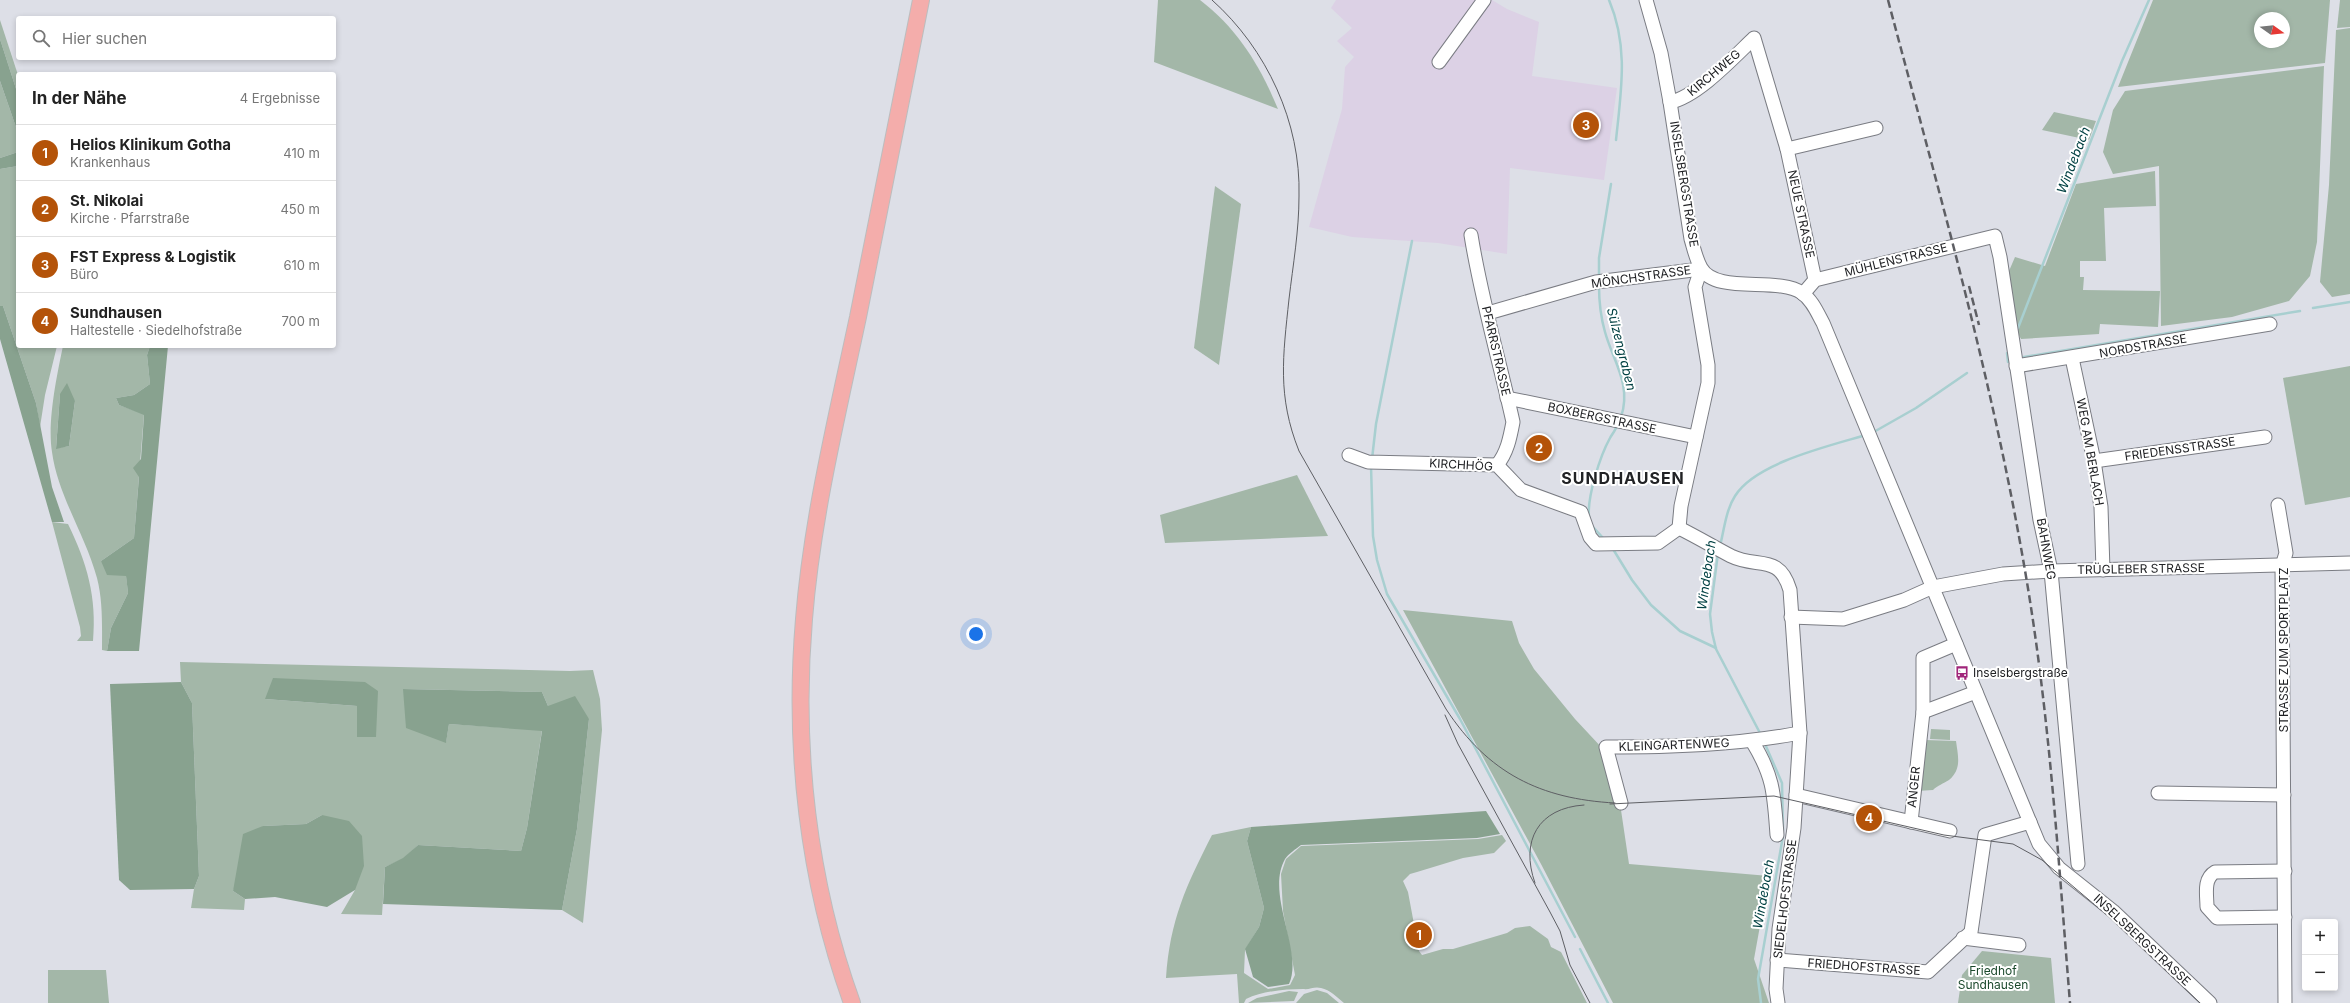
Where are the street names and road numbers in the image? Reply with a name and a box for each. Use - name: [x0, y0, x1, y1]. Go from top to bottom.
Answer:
- street label: KIRCHWEG: [1684, 46, 1743, 99]
- street label: INSELSBERGSTRASSE: [1667, 120, 1702, 248]
- street label: NEUE STRASSE: [1785, 168, 1818, 259]
- street label: MÜHLENSTRASSE: [1843, 239, 1949, 280]
- street label: MÖNCHSTRASSE: [1590, 262, 1692, 291]
- street label: PFARRSTRASSE: [1479, 305, 1514, 397]
- street label: NORDSTRASSE: [2098, 330, 2188, 361]
- street label: WEG AM BERLACH: [2074, 397, 2107, 507]
- street label: BOXBERGSTRASSE: [1546, 399, 1658, 436]
- street label: FRIEDENSSTRASSE: [2123, 433, 2236, 464]
- street label: KIRCHHÖG: [1429, 455, 1493, 474]
- street label: BAHNWEG: [2034, 517, 2059, 581]
- street label: TRÜGLEBER STRASSE: [2077, 560, 2205, 577]
- street label: STRASSE ZUM SPORTPLATZ: [2276, 567, 2291, 733]
- street label: KLEINGARTENWEG: [1618, 735, 1730, 754]
- street label: ANGER: [1904, 765, 1923, 808]
- street label: SIEDELHOFSTRASSE: [1770, 838, 1799, 959]
- street label: INSELSBERGSTRASSE: [2091, 891, 2194, 989]
- street label: FRIEDHOFSTRASSE: [1807, 955, 1921, 978]

